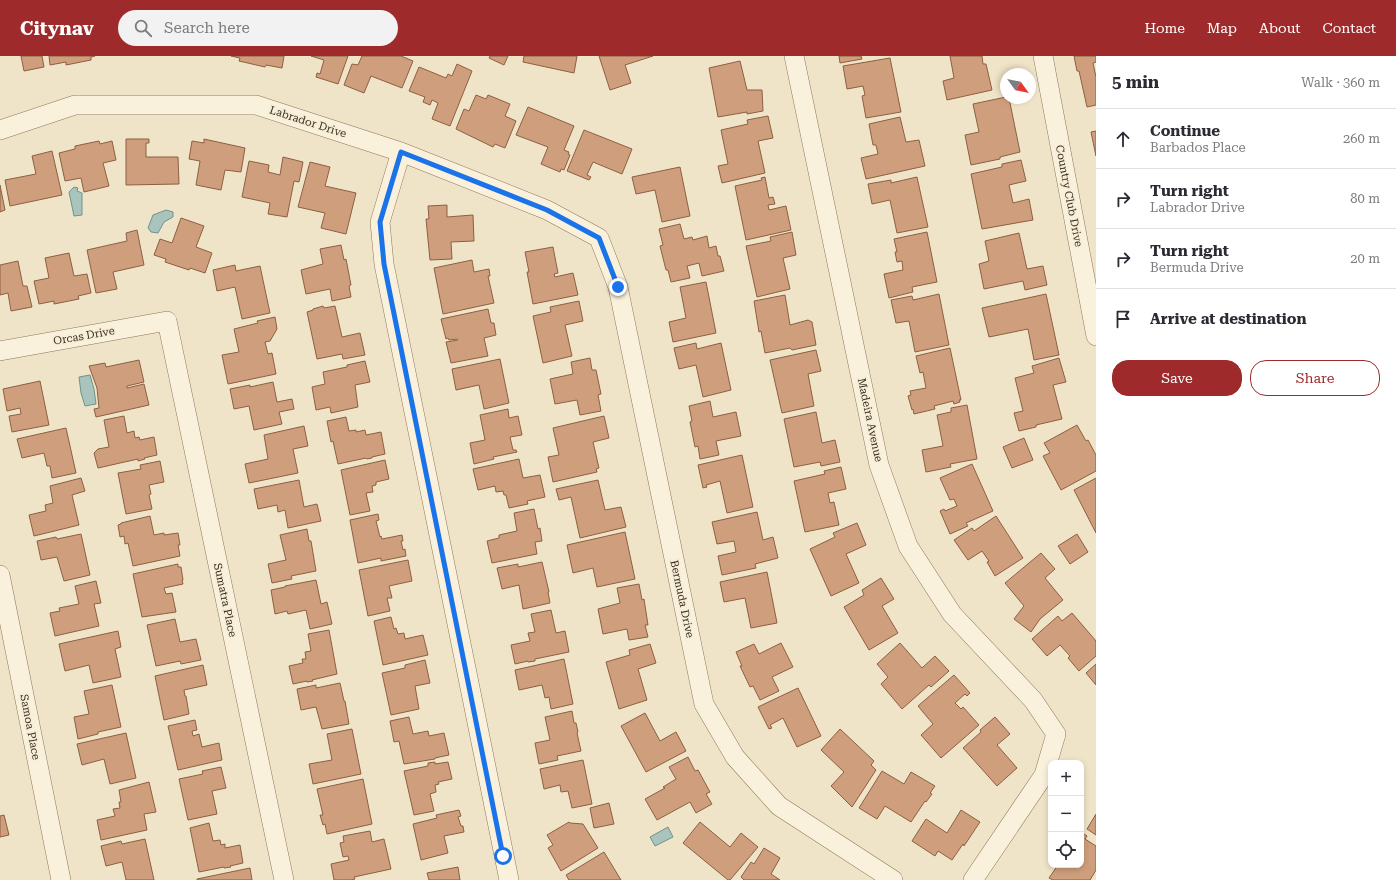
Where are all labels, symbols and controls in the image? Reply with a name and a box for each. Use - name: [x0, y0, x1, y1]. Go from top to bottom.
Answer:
- search box: [118, 10, 398, 46]
- text: Citynav: [20, 17, 94, 40]
- icon: search: [132, 17, 154, 39]
- text: Search here: [164, 19, 250, 37]
- text: Home: [1144, 20, 1185, 36]
- text: Map: [1207, 20, 1237, 36]
- text: About: [1259, 20, 1301, 36]
- text: Contact: [1323, 20, 1376, 36]
- north arrow: [1000, 68, 1036, 104]
- text: 5 min: [1112, 72, 1159, 92]
- text: Walk · 360 m: [1301, 75, 1380, 90]
- street label: Labrador Drive: [268, 103, 348, 141]
- text: Continue: [1150, 122, 1220, 140]
- icon: ahead: [1112, 128, 1134, 150]
- text: 260 m: [1343, 131, 1380, 146]
- text: Barbados Place: [1150, 140, 1246, 155]
- street label: Country Club Drive: [1053, 144, 1085, 248]
- text: Turn right: [1150, 182, 1229, 200]
- icon: right: [1112, 188, 1134, 210]
- text: 80 m: [1350, 191, 1380, 206]
- text: Labrador Drive: [1150, 200, 1245, 215]
- text: Turn right: [1150, 242, 1229, 260]
- icon: right: [1112, 248, 1134, 270]
- text: 20 m: [1350, 251, 1380, 266]
- text: Bermuda Drive: [1150, 260, 1244, 275]
- route end: [609, 278, 627, 296]
- icon: arrive: [1112, 308, 1134, 330]
- text: Arrive at destination: [1150, 310, 1306, 328]
- street label: Orcas Drive: [52, 324, 116, 348]
- button: Save: [1112, 360, 1242, 396]
- button: Share: [1250, 360, 1380, 396]
- street label: Madeira Avenue: [855, 377, 885, 463]
- street label: Bermuda Drive: [667, 559, 697, 639]
- street label: Sumatra Place: [211, 562, 239, 638]
- street label: Samoa Place: [17, 693, 43, 761]
- map controls: [1048, 760, 1084, 868]
- button: +: [1048, 760, 1084, 796]
- button: −: [1048, 796, 1084, 832]
- button: locate: [1048, 832, 1084, 868]
- route start: [494, 847, 512, 865]

